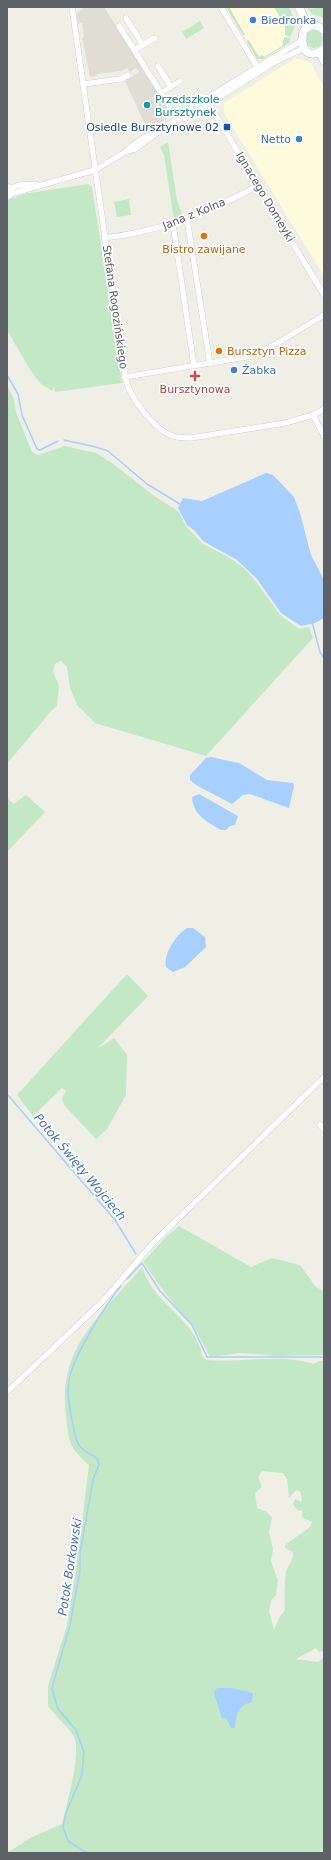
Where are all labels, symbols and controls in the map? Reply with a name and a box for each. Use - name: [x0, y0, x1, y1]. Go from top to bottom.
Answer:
- place label: Biedronka: [261, 14, 316, 27]
- marker: Biedronka: [248, 15, 258, 25]
- place label: Przedszkole Bursztynek: [155, 93, 220, 119]
- marker: Przedszkole Bursztynek: [142, 100, 152, 110]
- place label: Osiedle Bursztynowe 02: [86, 121, 219, 134]
- marker: Osiedle Bursztynowe 02: [222, 122, 232, 132]
- place label: Netto: [261, 133, 291, 146]
- marker: Netto: [294, 134, 304, 144]
- street label: Ignacego Domeyki: [233, 150, 297, 244]
- street label: Jana z Kolna: [160, 195, 227, 233]
- marker: Bistro zawijane: [199, 231, 209, 241]
- place label: Bistro zawijane: [162, 243, 246, 256]
- street label: Stefana Rogozińskiego: [100, 244, 130, 370]
- place label: Bursztyn Pizza: [227, 345, 307, 358]
- marker: Bursztyn Pizza: [214, 346, 224, 356]
- place label: Żabka: [242, 364, 276, 377]
- marker: Żabka: [229, 365, 239, 375]
- marker: Bursztynowa: [190, 371, 200, 381]
- place label: Bursztynowa: [160, 383, 230, 396]
- water label: Potok Święty Wojciech: [31, 1110, 130, 1223]
- water label: Potok Borkowski: [55, 1517, 85, 1617]

